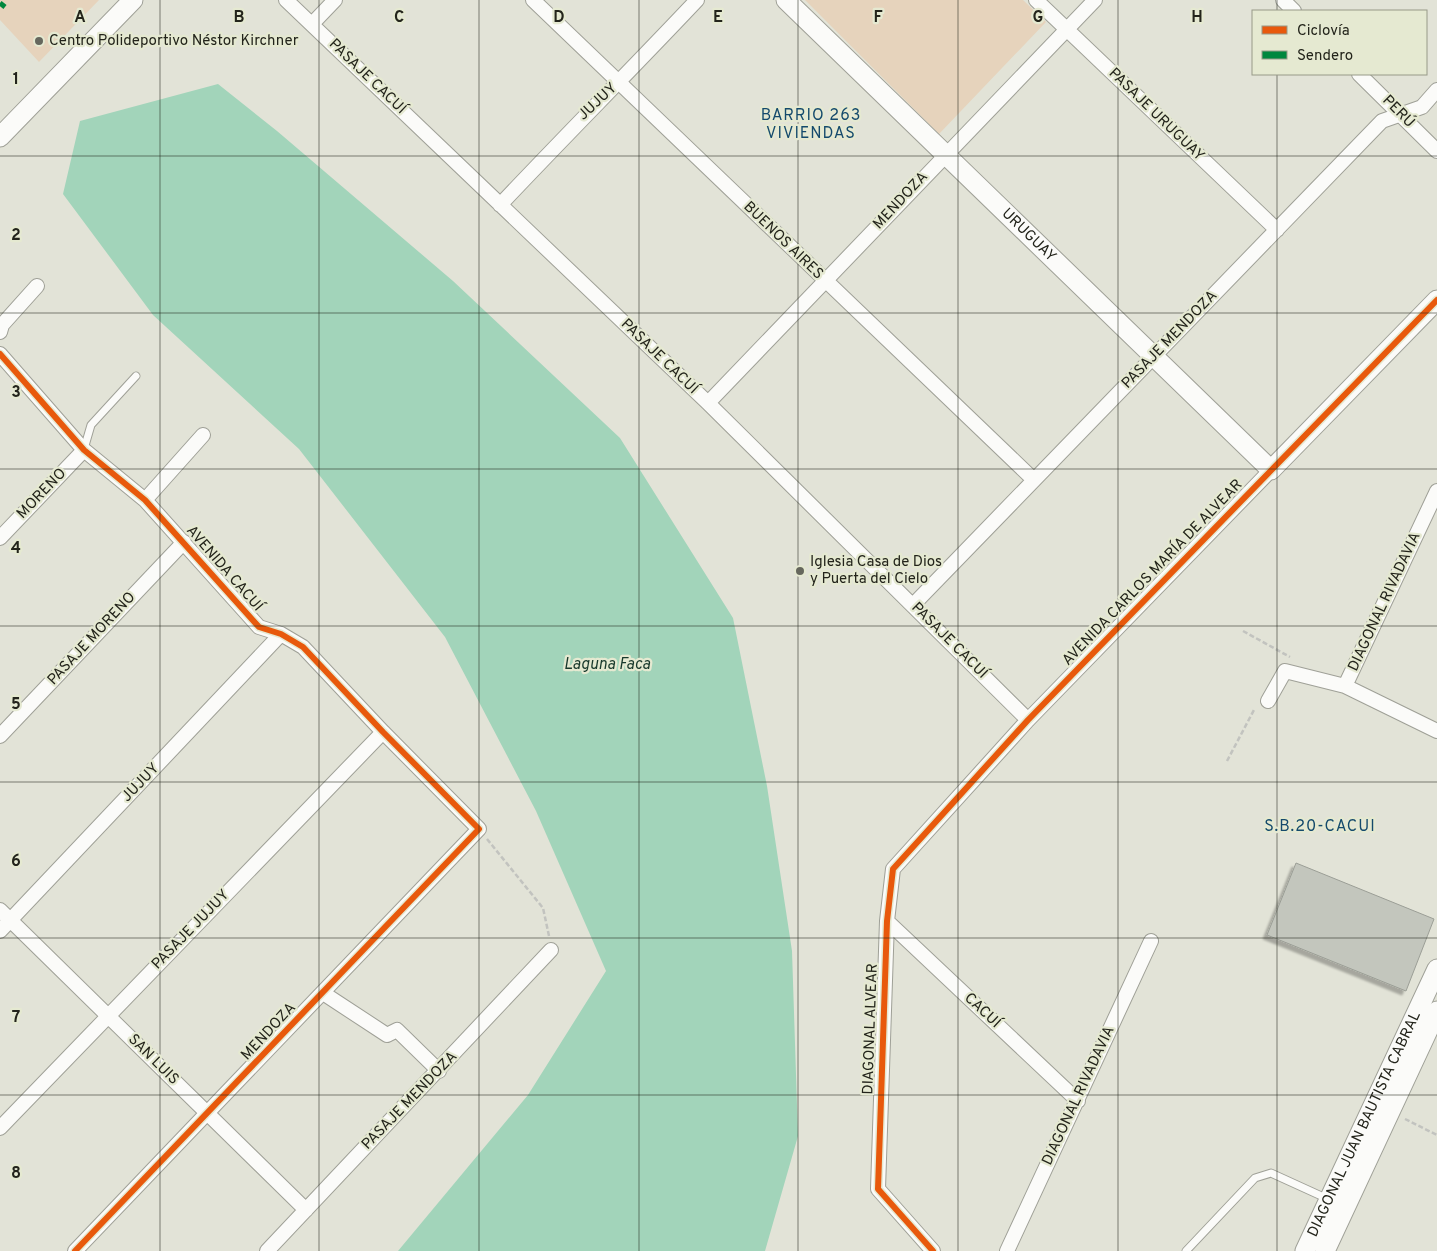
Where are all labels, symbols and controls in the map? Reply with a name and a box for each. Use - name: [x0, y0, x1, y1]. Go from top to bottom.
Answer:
- text: A: [74, 8, 86, 28]
- text: B: [233, 8, 245, 28]
- text: C: [394, 8, 404, 28]
- text: D: [553, 8, 565, 28]
- text: E: [713, 8, 723, 28]
- text: F: [873, 8, 883, 28]
- text: G: [1033, 8, 1043, 28]
- text: H: [1191, 8, 1203, 28]
- legend: [1252, 10, 1427, 75]
- text: Ciclovía: [1297, 22, 1350, 41]
- place label: Centro Polideportivo Néstor Kirchner: [49, 32, 299, 51]
- marker: Centro Polideportivo Néstor Kirchner: [33, 35, 45, 47]
- street label: PASAJE CACUÍ: [324, 35, 412, 120]
- text: Sendero: [1297, 47, 1353, 66]
- street label: PASAJE URUGUAY: [1104, 64, 1208, 166]
- text: 1: [13, 70, 19, 90]
- street label: JUJUY: [574, 79, 622, 125]
- street label: PERÚ: [1378, 90, 1420, 132]
- district label: BARRIO 263 VIVIENDAS: [761, 106, 861, 144]
- street label: MENDOZA: [869, 168, 933, 234]
- street label: BUENOS AIRES: [739, 198, 827, 284]
- street label: URUGUAY: [997, 204, 1060, 266]
- text: 2: [11, 226, 21, 246]
- street label: PASAJE MENDOZA: [1118, 287, 1222, 393]
- street label: PASAJE CACUÍ: [616, 315, 704, 400]
- text: 3: [11, 383, 21, 403]
- street label: MORENO: [13, 465, 71, 523]
- street label: AVENIDA CARLOS MARÍA DE ALVEAR: [1058, 475, 1247, 670]
- street label: AVENIDA CACUÍ: [181, 521, 268, 617]
- street label: DIAGONAL RIVADAVIA: [1344, 529, 1426, 675]
- text: 4: [11, 539, 21, 559]
- place label: Iglesia Casa de Dios y Puerta del Cielo: [810, 553, 942, 589]
- marker: Iglesia Casa de Dios y Puerta del Cielo: [794, 565, 806, 577]
- street label: PASAJE MORENO: [44, 588, 140, 690]
- street label: PASAJE CACUÍ: [907, 598, 993, 684]
- water label: Laguna Faca: [564, 655, 651, 675]
- text: 5: [11, 695, 21, 715]
- street label: JUJUY: [118, 759, 164, 806]
- district label: S.B.20-CACUI: [1264, 817, 1376, 837]
- text: 6: [11, 852, 21, 872]
- street label: PASAJE JUJUY: [148, 886, 234, 974]
- street label: DIAGONAL ALVEAR: [859, 963, 883, 1095]
- street label: CACUÍ: [960, 989, 1006, 1034]
- street label: MENDOZA: [237, 999, 301, 1065]
- text: 7: [12, 1008, 20, 1028]
- street label: DIAGONAL JUAN BAUTISTA CABRAL: [1303, 1008, 1425, 1240]
- street label: DIAGONAL RIVADAVIA: [1038, 1023, 1120, 1169]
- street label: SAN LUIS: [124, 1031, 182, 1089]
- street label: PASAJE MENDOZA: [358, 1048, 462, 1154]
- text: 8: [11, 1164, 21, 1184]

